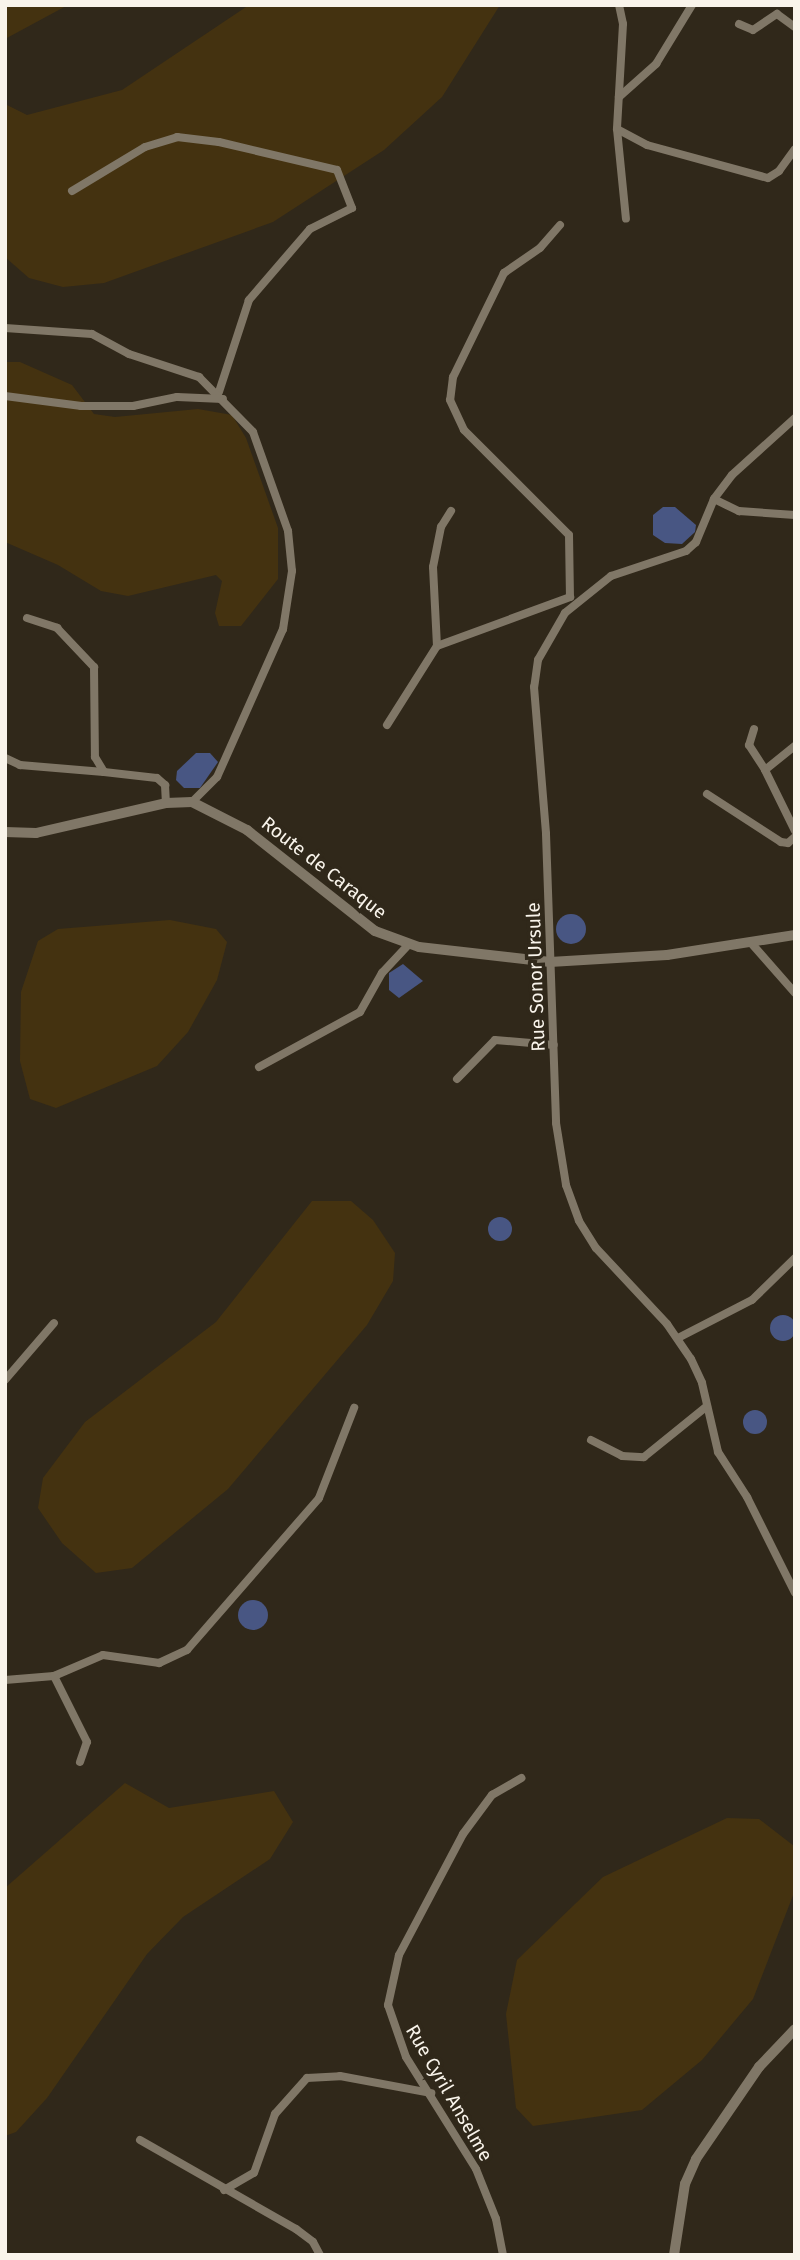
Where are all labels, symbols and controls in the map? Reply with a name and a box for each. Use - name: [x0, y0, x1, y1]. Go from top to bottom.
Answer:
- street label: Route de Caraque: [257, 812, 391, 924]
- street label: Rue Sonor Ursule: [522, 902, 550, 1052]
- street label: Rue Cyril Anselme: [401, 2021, 497, 2165]

